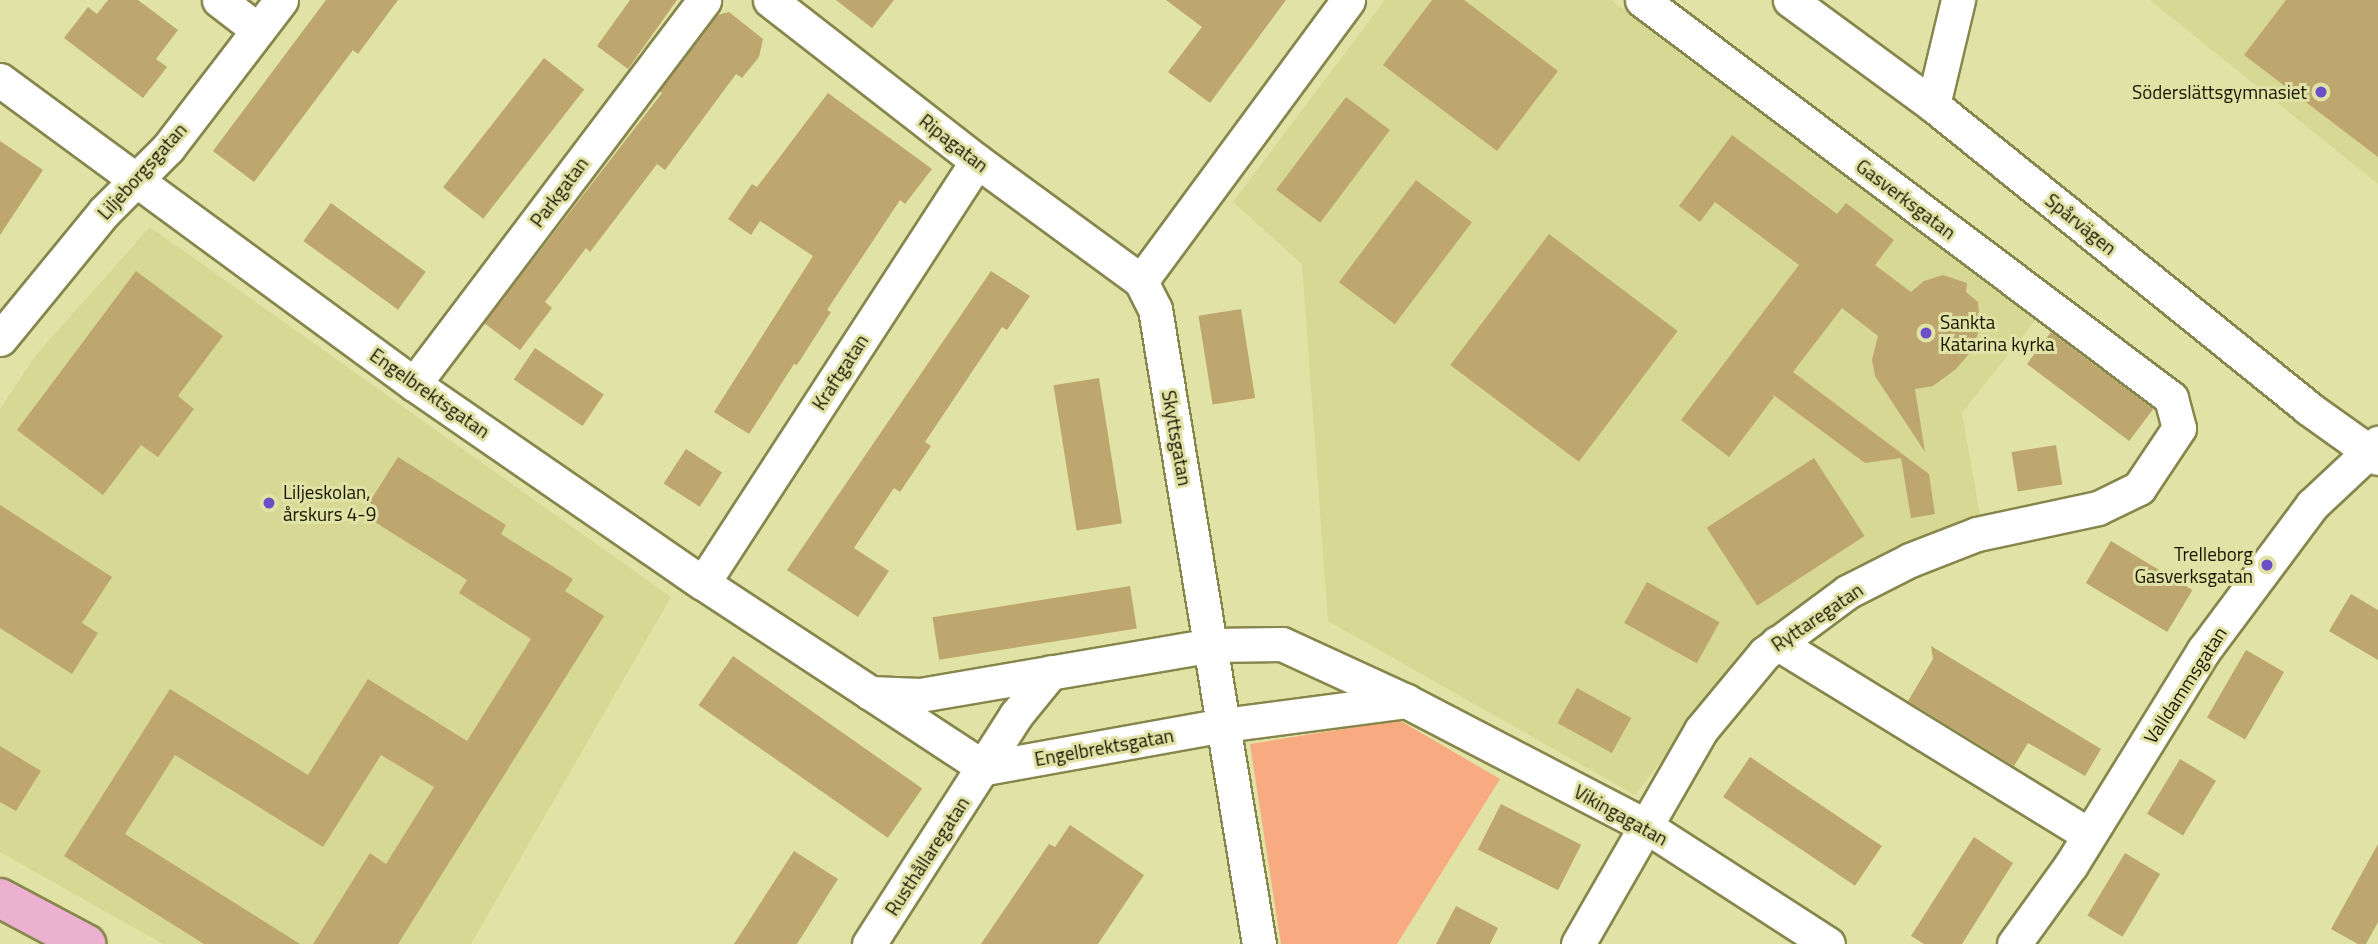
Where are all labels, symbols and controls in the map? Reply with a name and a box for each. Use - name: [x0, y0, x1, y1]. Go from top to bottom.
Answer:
- place label: Söderslättsgymnasiet: [2132, 81, 2307, 103]
- marker: Söderslättsgymnasiet: [2313, 84, 2329, 100]
- street label: Ripagatan: [915, 109, 993, 177]
- street label: Liljeborgsgatan: [93, 118, 191, 224]
- street label: Parkgatan: [525, 152, 593, 232]
- street label: Gasverksgatan: [1852, 154, 1960, 244]
- street label: Spårvägen: [2041, 189, 2121, 259]
- place label: Sankta Katarina kyrka: [1940, 311, 2055, 355]
- marker: Sankta Katarina kyrka: [1918, 325, 1934, 341]
- street label: Kraftgatan: [807, 330, 873, 414]
- street label: Engelbrektsgatan: [366, 343, 494, 443]
- street label: Skyttsgatan: [1157, 389, 1197, 487]
- place label: Liljeskolan, årskurs 4-9: [283, 481, 376, 525]
- marker: Liljeskolan, årskurs 4-9: [261, 495, 277, 511]
- place label: Trelleborg Gasverksgatan: [2134, 543, 2253, 587]
- marker: Trelleborg Gasverksgatan: [2259, 557, 2275, 573]
- street label: Ryttaregatan: [1767, 578, 1867, 656]
- street label: Valldammsgatan: [2139, 622, 2231, 748]
- street label: Engelbrektsgatan: [1033, 724, 1175, 770]
- street label: Vikingagatan: [1570, 780, 1672, 850]
- street label: Rusthållaregatan: [880, 792, 974, 920]

